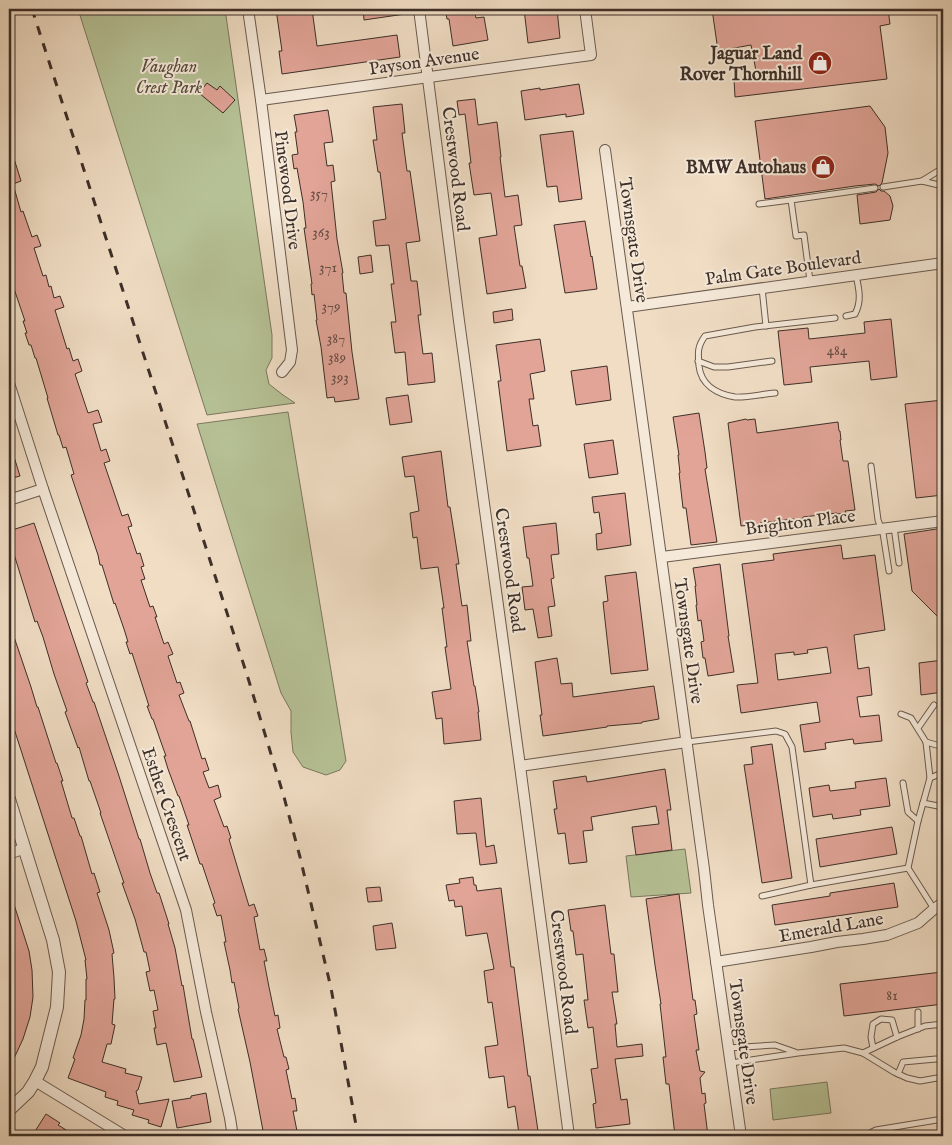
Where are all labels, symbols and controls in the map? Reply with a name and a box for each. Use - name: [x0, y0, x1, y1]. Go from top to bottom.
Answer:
- street label: Payson Avenue: [368, 43, 481, 82]
- place label: Jaguar Land Rover Thornhill: [679, 43, 803, 87]
- shop icon: Jaguar Land Rover Thornhill: [807, 50, 833, 76]
- park label: Vaughan Crest Park: [136, 56, 202, 100]
- street label: Crestwood Road: [435, 105, 474, 233]
- street label: Pinewood Drive: [268, 129, 305, 251]
- shop icon: BMW Autohaus: [810, 154, 836, 180]
- place label: BMW Autohaus: [686, 157, 807, 180]
- street label: Townsgate Drive: [612, 176, 653, 304]
- house number: 357: [310, 184, 328, 203]
- house number: 363: [312, 223, 330, 242]
- street label: Palm Gate Boulevard: [704, 247, 863, 292]
- house number: 371: [319, 258, 337, 277]
- house number: 379: [321, 297, 341, 316]
- house number: 387: [327, 329, 345, 348]
- house number: 484: [827, 341, 848, 360]
- house number: 389: [328, 348, 346, 367]
- house number: 393: [331, 368, 349, 387]
- street label: Brighton Place: [744, 505, 857, 542]
- street label: Crestwood Road: [488, 506, 529, 634]
- street label: Townsgate Drive: [667, 577, 708, 705]
- street label: Esther Crescent: [135, 744, 196, 864]
- street label: Crestwood Road: [543, 908, 582, 1036]
- street label: Emerald Lane: [777, 908, 885, 949]
- street label: Townsgate Drive: [722, 978, 763, 1106]
- house number: 81: [886, 986, 898, 1005]

